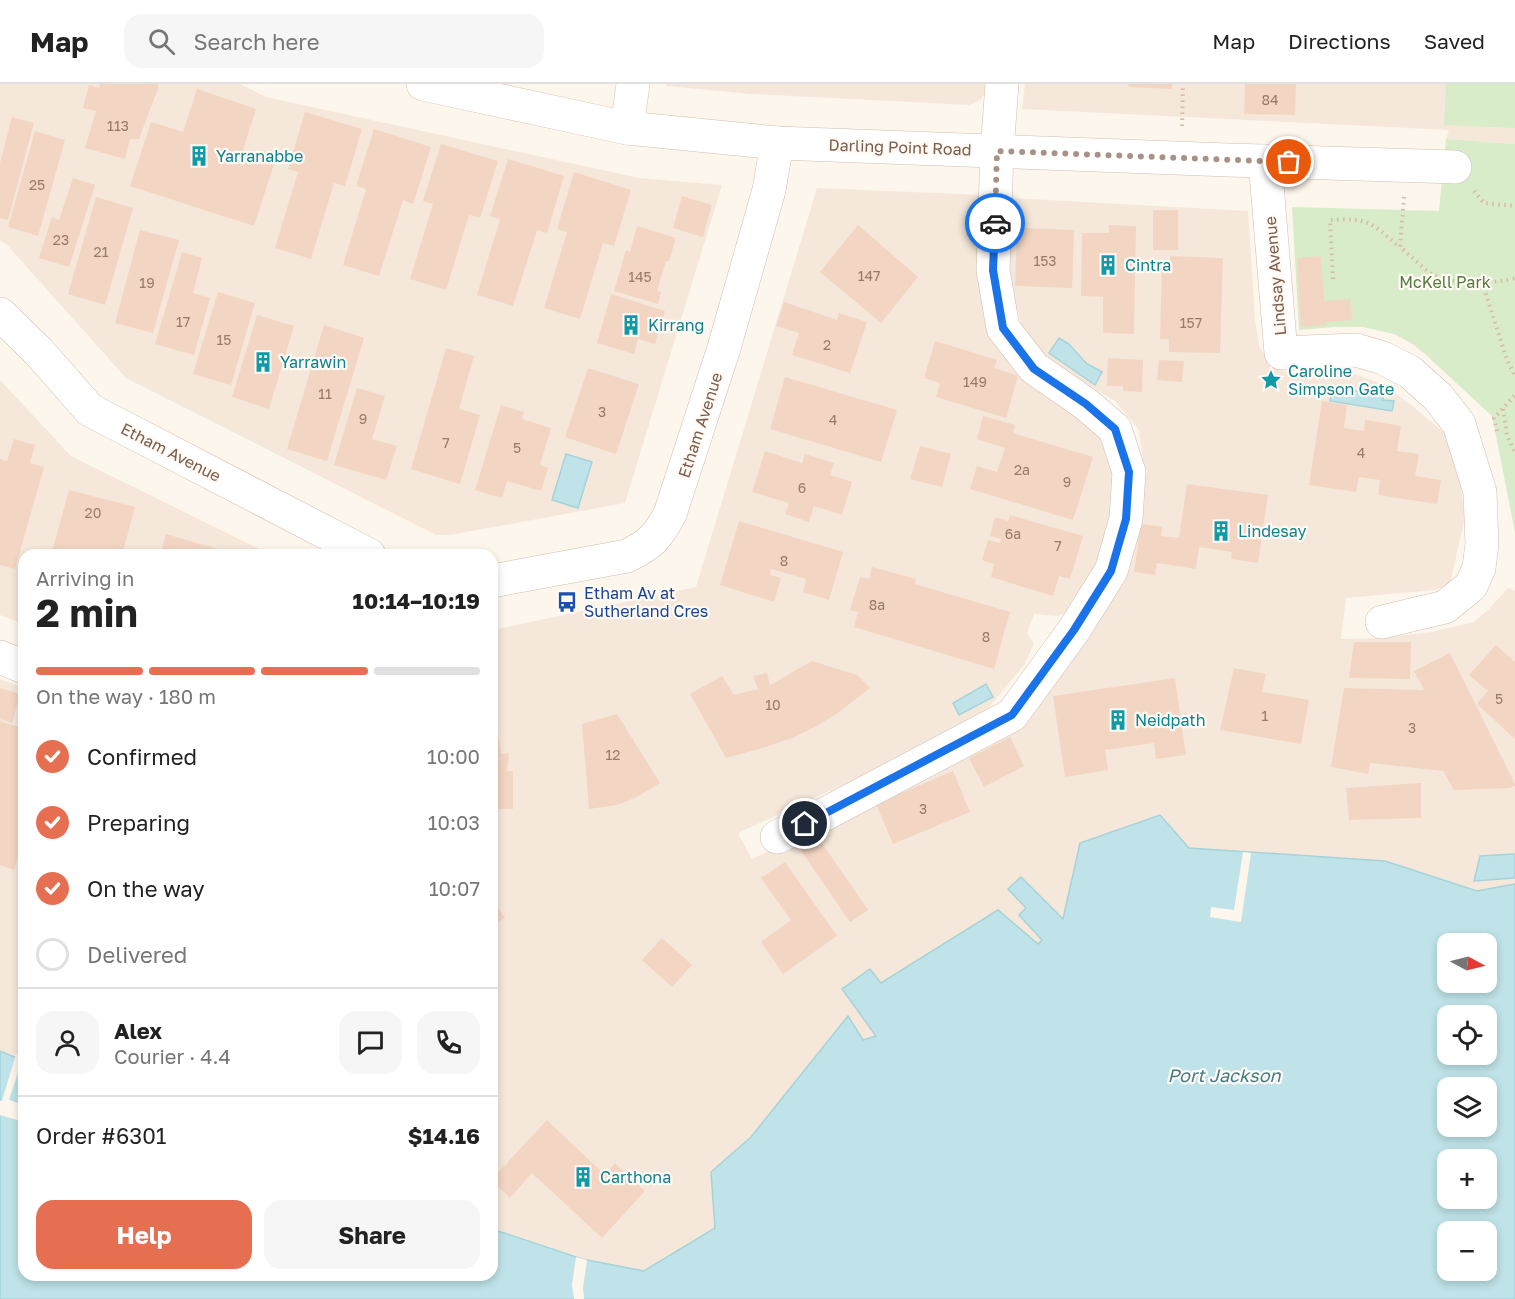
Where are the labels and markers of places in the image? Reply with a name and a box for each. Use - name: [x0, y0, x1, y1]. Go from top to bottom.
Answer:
- pin: [1263, 136, 1314, 187]
- building icon: Yarranabbe: [187, 144, 211, 168]
- place label: Yarranabbe: [216, 146, 303, 166]
- building icon: Cintra: [1096, 253, 1120, 277]
- place label: Cintra: [1125, 255, 1171, 275]
- building icon: Kirrang: [619, 313, 643, 337]
- place label: Kirrang: [648, 315, 704, 335]
- building icon: Yarrawin: [251, 350, 275, 374]
- place label: Yarrawin: [280, 352, 346, 372]
- place label: Caroline Simpson Gate: [1288, 361, 1394, 399]
- place icon: Caroline Simpson Gate: [1259, 368, 1283, 392]
- building icon: Lindesay: [1209, 519, 1233, 543]
- place label: Lindesay: [1238, 521, 1307, 541]
- place label: Etham Av at Sutherland Cres: [584, 583, 708, 621]
- bus stop icon: Etham Av at Sutherland Cres: [555, 590, 579, 614]
- building icon: Neidpath: [1106, 708, 1130, 732]
- place label: Neidpath: [1135, 710, 1206, 730]
- pin: [779, 798, 830, 849]
- building icon: Carthona: [571, 1165, 595, 1189]
- place label: Carthona: [600, 1167, 671, 1187]

